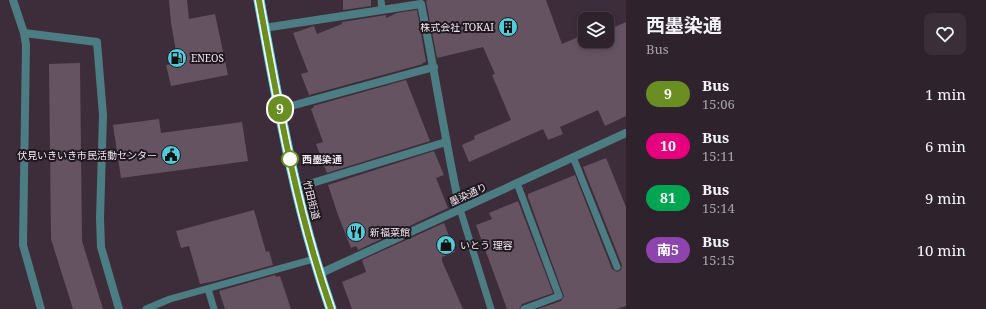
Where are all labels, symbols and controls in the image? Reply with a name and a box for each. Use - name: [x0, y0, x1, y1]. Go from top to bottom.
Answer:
- map controls: [578, 12, 614, 48]
- button: layers: [578, 12, 614, 48]
- text: 西墨染通: [646, 12, 722, 38]
- button: heart: [924, 13, 966, 55]
- building icon: 株式会社 TOKAI: [497, 16, 519, 38]
- place label: 株式会社 TOKAI: [420, 20, 494, 34]
- text: Bus: [646, 40, 669, 58]
- fuel station icon: ENEOS: [166, 47, 188, 69]
- place label: ENEOS: [191, 51, 224, 65]
- text: Bus: [702, 75, 729, 95]
- text: 9: [664, 84, 672, 103]
- text: 1 min: [925, 84, 966, 104]
- text: 15:06: [702, 95, 735, 113]
- line badge: 9: [267, 96, 293, 122]
- text: 9: [276, 99, 284, 118]
- text: Bus: [702, 127, 729, 147]
- text: 10: [660, 136, 676, 155]
- text: 6 min: [925, 136, 966, 156]
- public building icon: 伏見いきいき市民活動センター: [160, 144, 182, 166]
- text: 15:11: [702, 147, 735, 165]
- place label: 伏見いきいき市民活動センター: [17, 148, 157, 162]
- marker: 西墨染通: [281, 150, 299, 168]
- place label: 西墨染通: [302, 152, 342, 166]
- street label: 竹田街道: [300, 179, 324, 221]
- street label: 墨染通り: [447, 179, 489, 209]
- text: Bus: [702, 179, 729, 199]
- text: 81: [660, 188, 676, 207]
- text: 9 min: [925, 188, 966, 208]
- text: 15:14: [702, 199, 735, 217]
- restaurant icon: 新福菜館: [345, 221, 367, 243]
- place label: 新福菜館: [370, 225, 410, 239]
- text: Bus: [702, 231, 729, 251]
- shop icon: いとう 理容: [435, 234, 457, 256]
- place label: いとう 理容: [460, 238, 513, 252]
- text: 南5: [657, 240, 679, 259]
- text: 10 min: [917, 240, 966, 260]
- text: 15:15: [702, 251, 735, 269]

